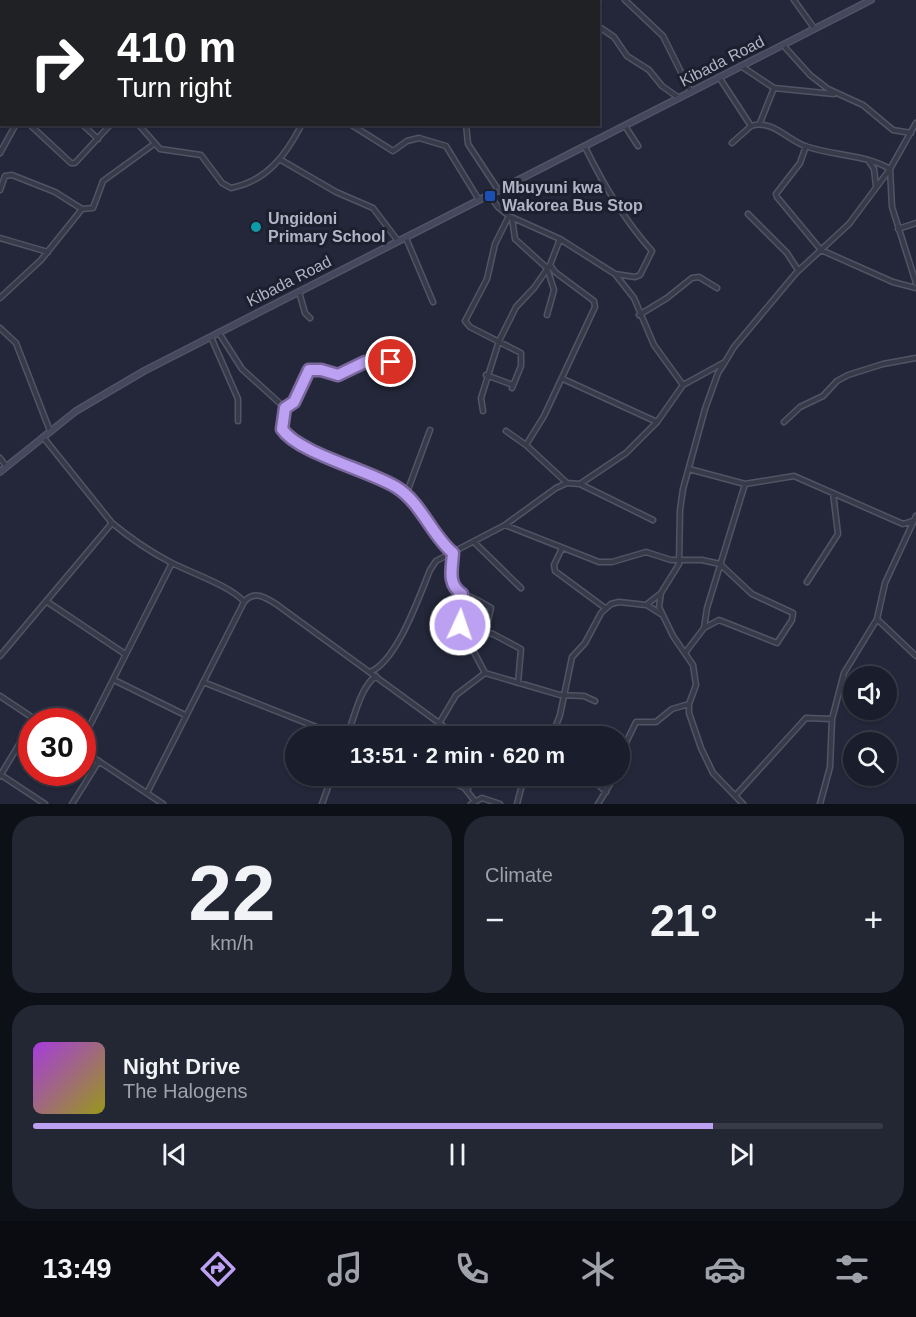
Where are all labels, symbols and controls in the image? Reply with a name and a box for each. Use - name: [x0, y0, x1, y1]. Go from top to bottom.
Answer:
- icon: right: [18, 24, 96, 102]
- text: 410 m: [117, 24, 236, 71]
- street label: Kibada Road: [677, 32, 767, 90]
- text: Turn right: [117, 73, 232, 103]
- place label: Mbuyuni kwa Wakorea Bus Stop: [502, 179, 643, 214]
- marker: Mbuyuni kwa Wakorea Bus Stop: [483, 189, 497, 203]
- place label: Ungidoni Primary School: [268, 210, 385, 245]
- marker: Ungidoni Primary School: [249, 220, 263, 234]
- street label: Kibada Road: [244, 252, 334, 310]
- pin: [365, 336, 416, 387]
- icon: arrive: [374, 345, 407, 378]
- position arrow: [428, 593, 492, 657]
- map controls: [843, 666, 897, 786]
- button: sound: [843, 666, 897, 720]
- speed limit sign: 30: [18, 708, 96, 786]
- button: search: [843, 732, 897, 786]
- text: 13:51 · 2 min · 620 m: [350, 743, 565, 768]
- text: 22: [189, 849, 275, 937]
- text: Climate: [485, 864, 553, 886]
- text: 21°: [650, 895, 718, 946]
- text: −: [485, 901, 504, 938]
- text: +: [864, 901, 883, 938]
- text: km/h: [210, 932, 254, 954]
- text: Night Drive: [123, 1054, 240, 1079]
- text: The Halogens: [123, 1080, 248, 1102]
- icon: previous: [158, 1138, 191, 1171]
- icon: pause: [441, 1138, 474, 1171]
- icon: next: [725, 1138, 758, 1171]
- icon: directions: [197, 1248, 239, 1290]
- icon: music: [324, 1248, 366, 1290]
- icon: phone: [451, 1248, 493, 1290]
- icon: climate: [577, 1248, 619, 1290]
- icon: car: [704, 1248, 746, 1290]
- icon: filters: [831, 1248, 873, 1290]
- text: 13:49: [42, 1254, 112, 1284]

